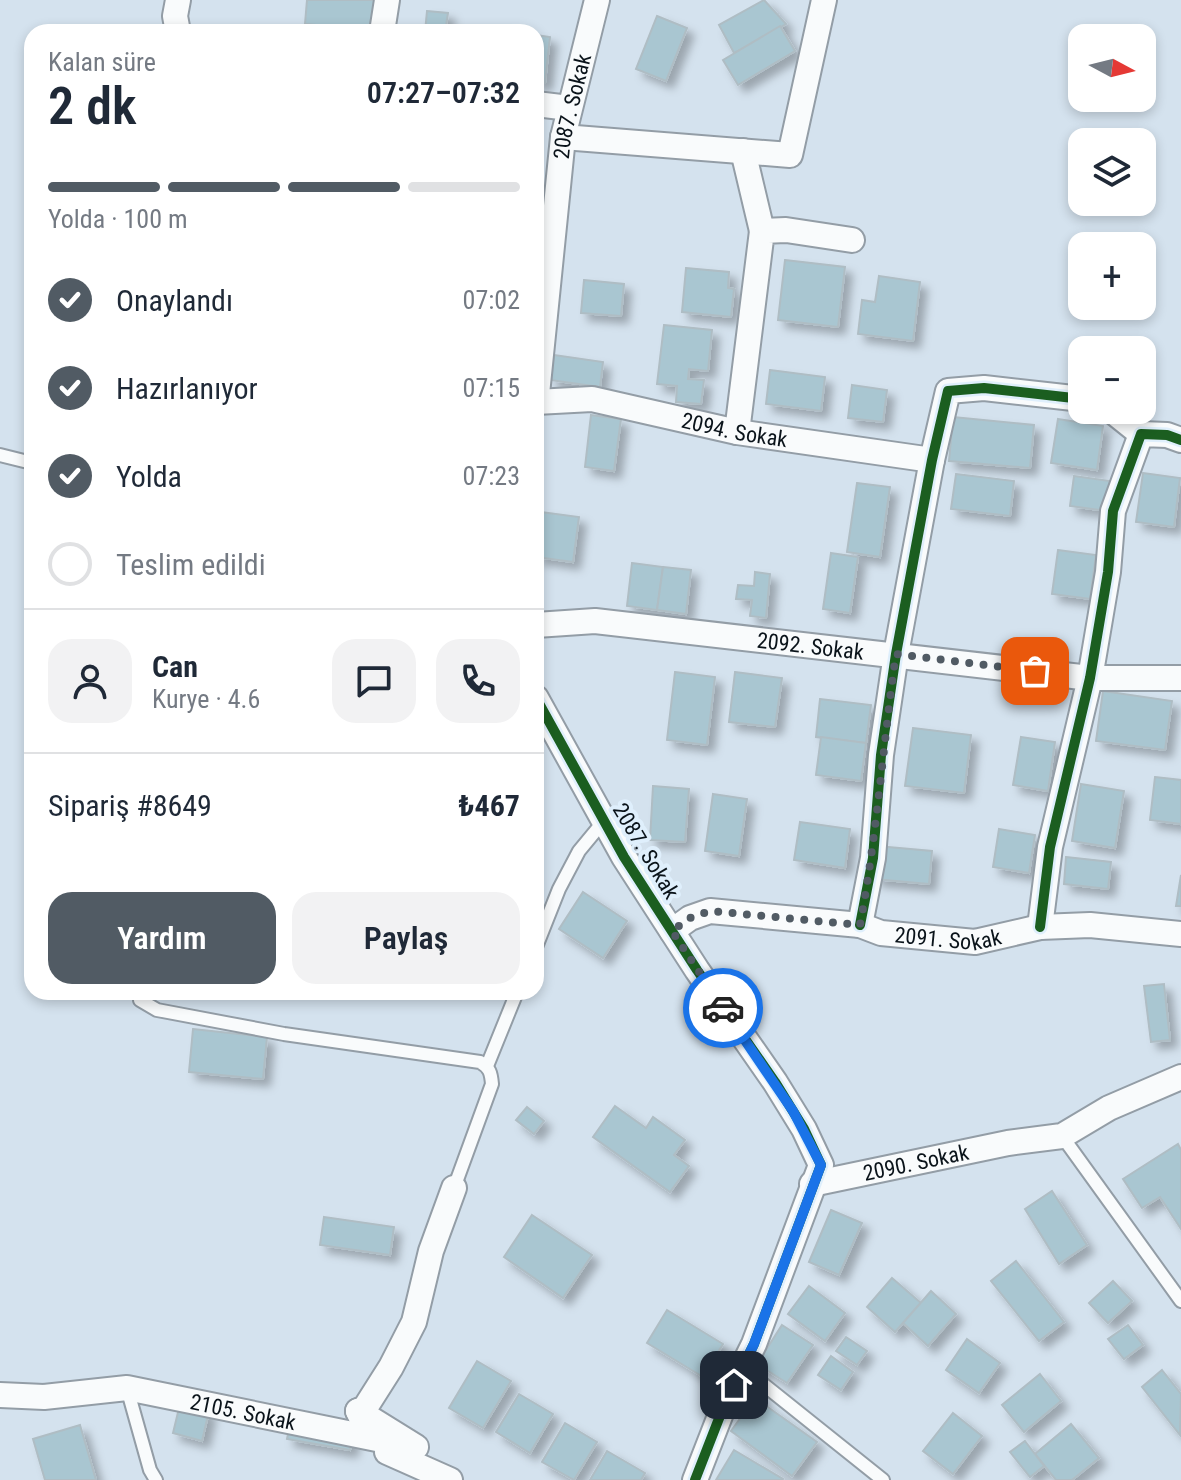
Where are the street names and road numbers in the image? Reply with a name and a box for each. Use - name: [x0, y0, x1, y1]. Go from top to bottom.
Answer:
- street label: 2087. Sokak: [548, 51, 596, 160]
- street label: 2094. Sokak: [679, 407, 789, 452]
- street label: 2092. Sokak: [756, 627, 865, 664]
- street label: 2087. Sokak: [608, 799, 684, 903]
- street label: 2091. Sokak: [894, 922, 1004, 955]
- street label: 2090. Sokak: [861, 1139, 971, 1186]
- street label: 2105. Sokak: [188, 1389, 298, 1435]

